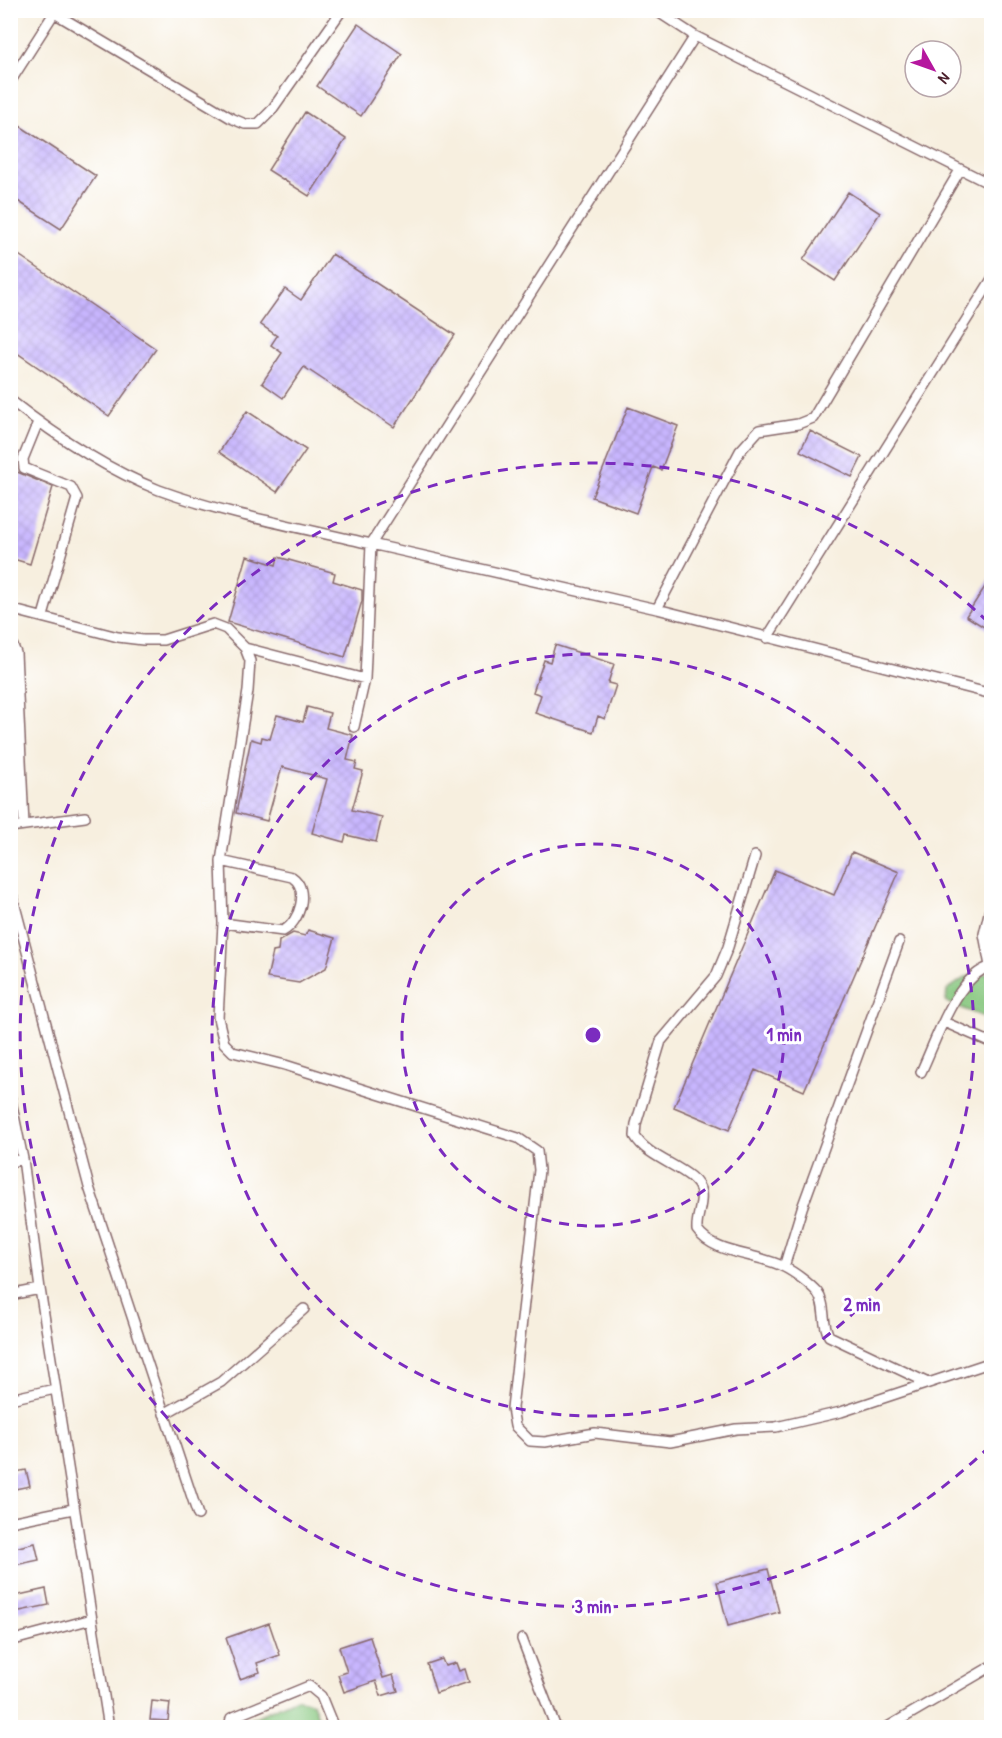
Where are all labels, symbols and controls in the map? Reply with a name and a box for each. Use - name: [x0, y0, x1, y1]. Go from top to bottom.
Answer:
- north arrow: [903, 39, 963, 99]
- text: N: [933, 68, 956, 89]
- text: 1 min: [766, 1022, 802, 1047]
- centre of rings: [583, 1025, 603, 1045]
- text: 2 min: [844, 1292, 880, 1317]
- text: 3 min: [575, 1594, 611, 1619]

